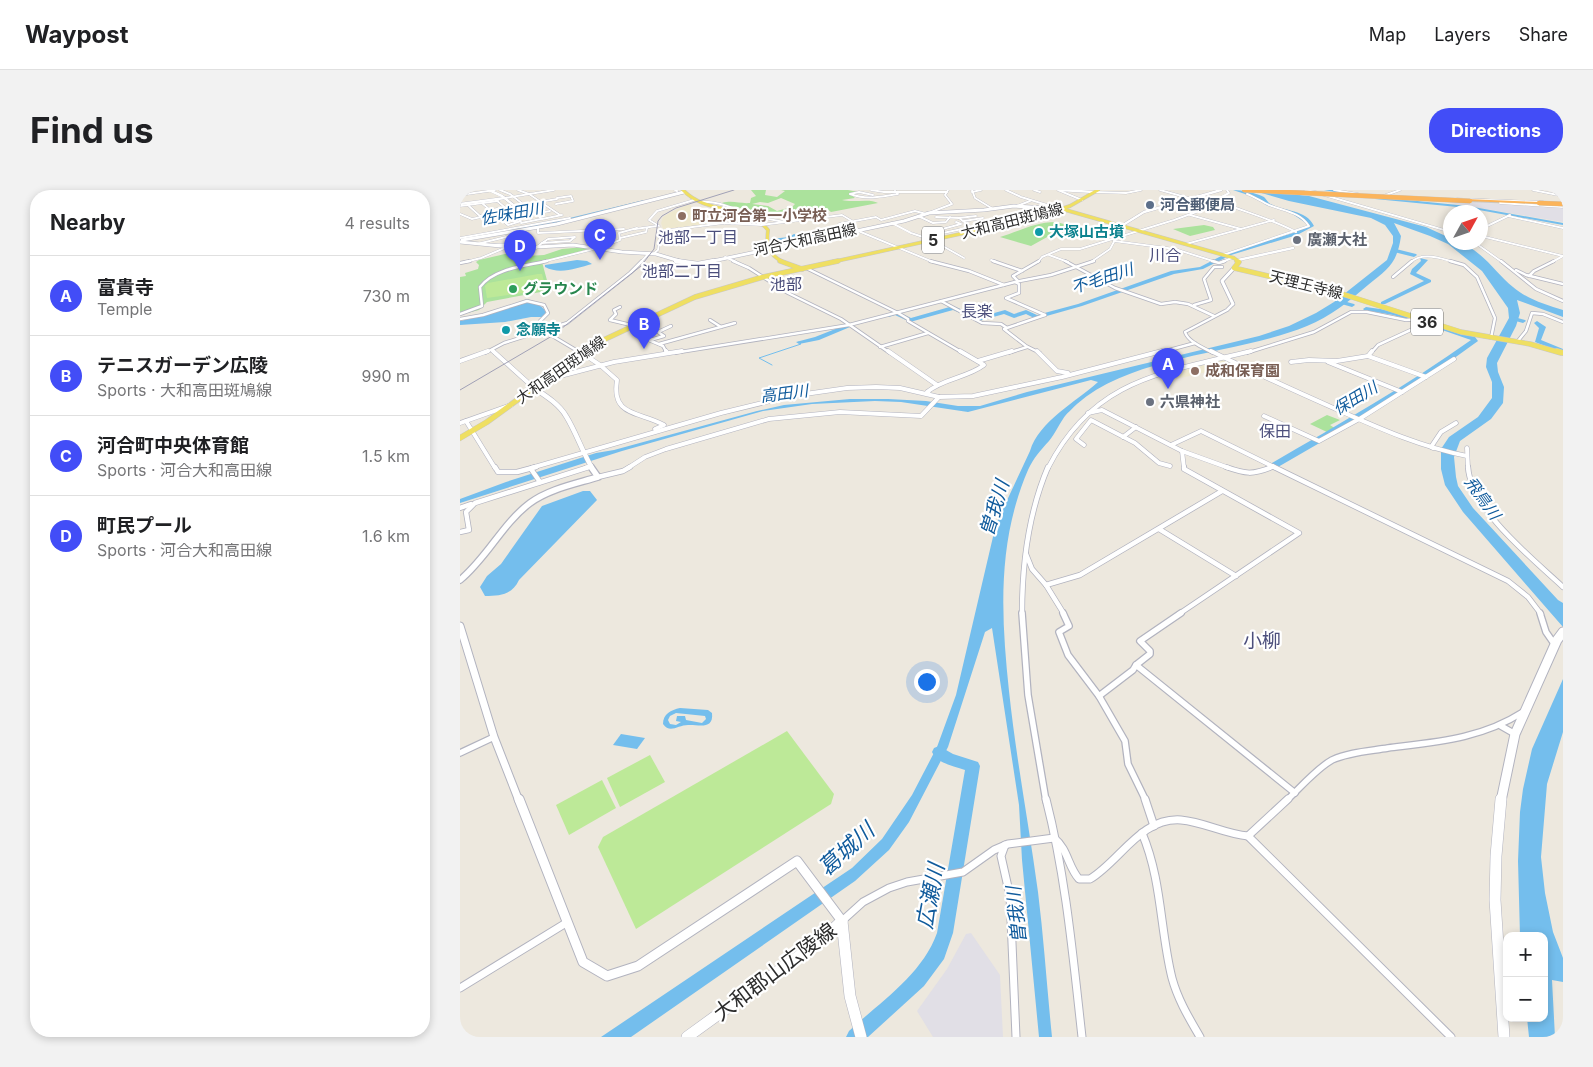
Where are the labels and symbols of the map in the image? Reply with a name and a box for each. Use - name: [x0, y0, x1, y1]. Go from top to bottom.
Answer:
- place label: 河合郵便局: [1160, 195, 1235, 214]
- water label: 佐味田川: [479, 197, 547, 228]
- street label: 大和高田斑鳩線: [959, 199, 1065, 242]
- marker: 河合郵便局: [1144, 199, 1156, 211]
- north arrow: [1443, 205, 1488, 250]
- place label: 町立河合第一小学校: [692, 206, 827, 225]
- marker: 町立河合第一小学校: [676, 210, 688, 222]
- pin: C: [584, 219, 616, 260]
- street label: 河合大和高田線: [752, 219, 858, 260]
- place label: 大塚山古墳: [1049, 222, 1124, 241]
- road number: 5: [922, 226, 944, 254]
- marker: 大塚山古墳: [1033, 226, 1045, 238]
- district label: 池部一丁目: [658, 227, 738, 247]
- pin: D: [504, 230, 536, 271]
- place label: 廣瀬大社: [1307, 230, 1367, 249]
- marker: 廣瀬大社: [1291, 234, 1303, 246]
- district label: 川合: [1149, 245, 1181, 265]
- water label: 不毛田川: [1068, 258, 1137, 297]
- district label: 池部二丁目: [642, 261, 722, 281]
- street label: 天理王寺線: [1267, 266, 1345, 303]
- district label: 池部: [770, 274, 802, 294]
- place label: グラウンド: [523, 279, 598, 298]
- marker: グラウンド: [507, 283, 519, 295]
- district label: 長楽: [961, 301, 993, 321]
- pin: B: [628, 308, 660, 349]
- road number: 36: [1411, 308, 1443, 336]
- place label: 念願寺: [516, 320, 561, 339]
- marker: 念願寺: [500, 324, 512, 336]
- street label: 大和高田斑鳩線: [512, 332, 609, 407]
- pin: A: [1152, 348, 1184, 389]
- place label: 成和保育園: [1205, 361, 1280, 380]
- marker: 成和保育園: [1189, 365, 1201, 377]
- water label: 保田川: [1329, 376, 1382, 419]
- water label: 高田川: [759, 380, 811, 406]
- place label: 六県神社: [1160, 392, 1220, 411]
- marker: 六県神社: [1144, 396, 1156, 408]
- district label: 保田: [1259, 421, 1291, 441]
- water label: 飛鳥川: [1461, 473, 1506, 525]
- water label: 曽我川: [975, 476, 1014, 539]
- district label: 小柳: [1243, 629, 1281, 652]
- your location: [914, 669, 940, 695]
- water label: 葛城川: [813, 816, 881, 881]
- water label: 広瀬川: [911, 859, 949, 931]
- water label: 曽我川: [1002, 883, 1031, 945]
- street label: 大和郡山広陵線: [708, 917, 841, 1026]

